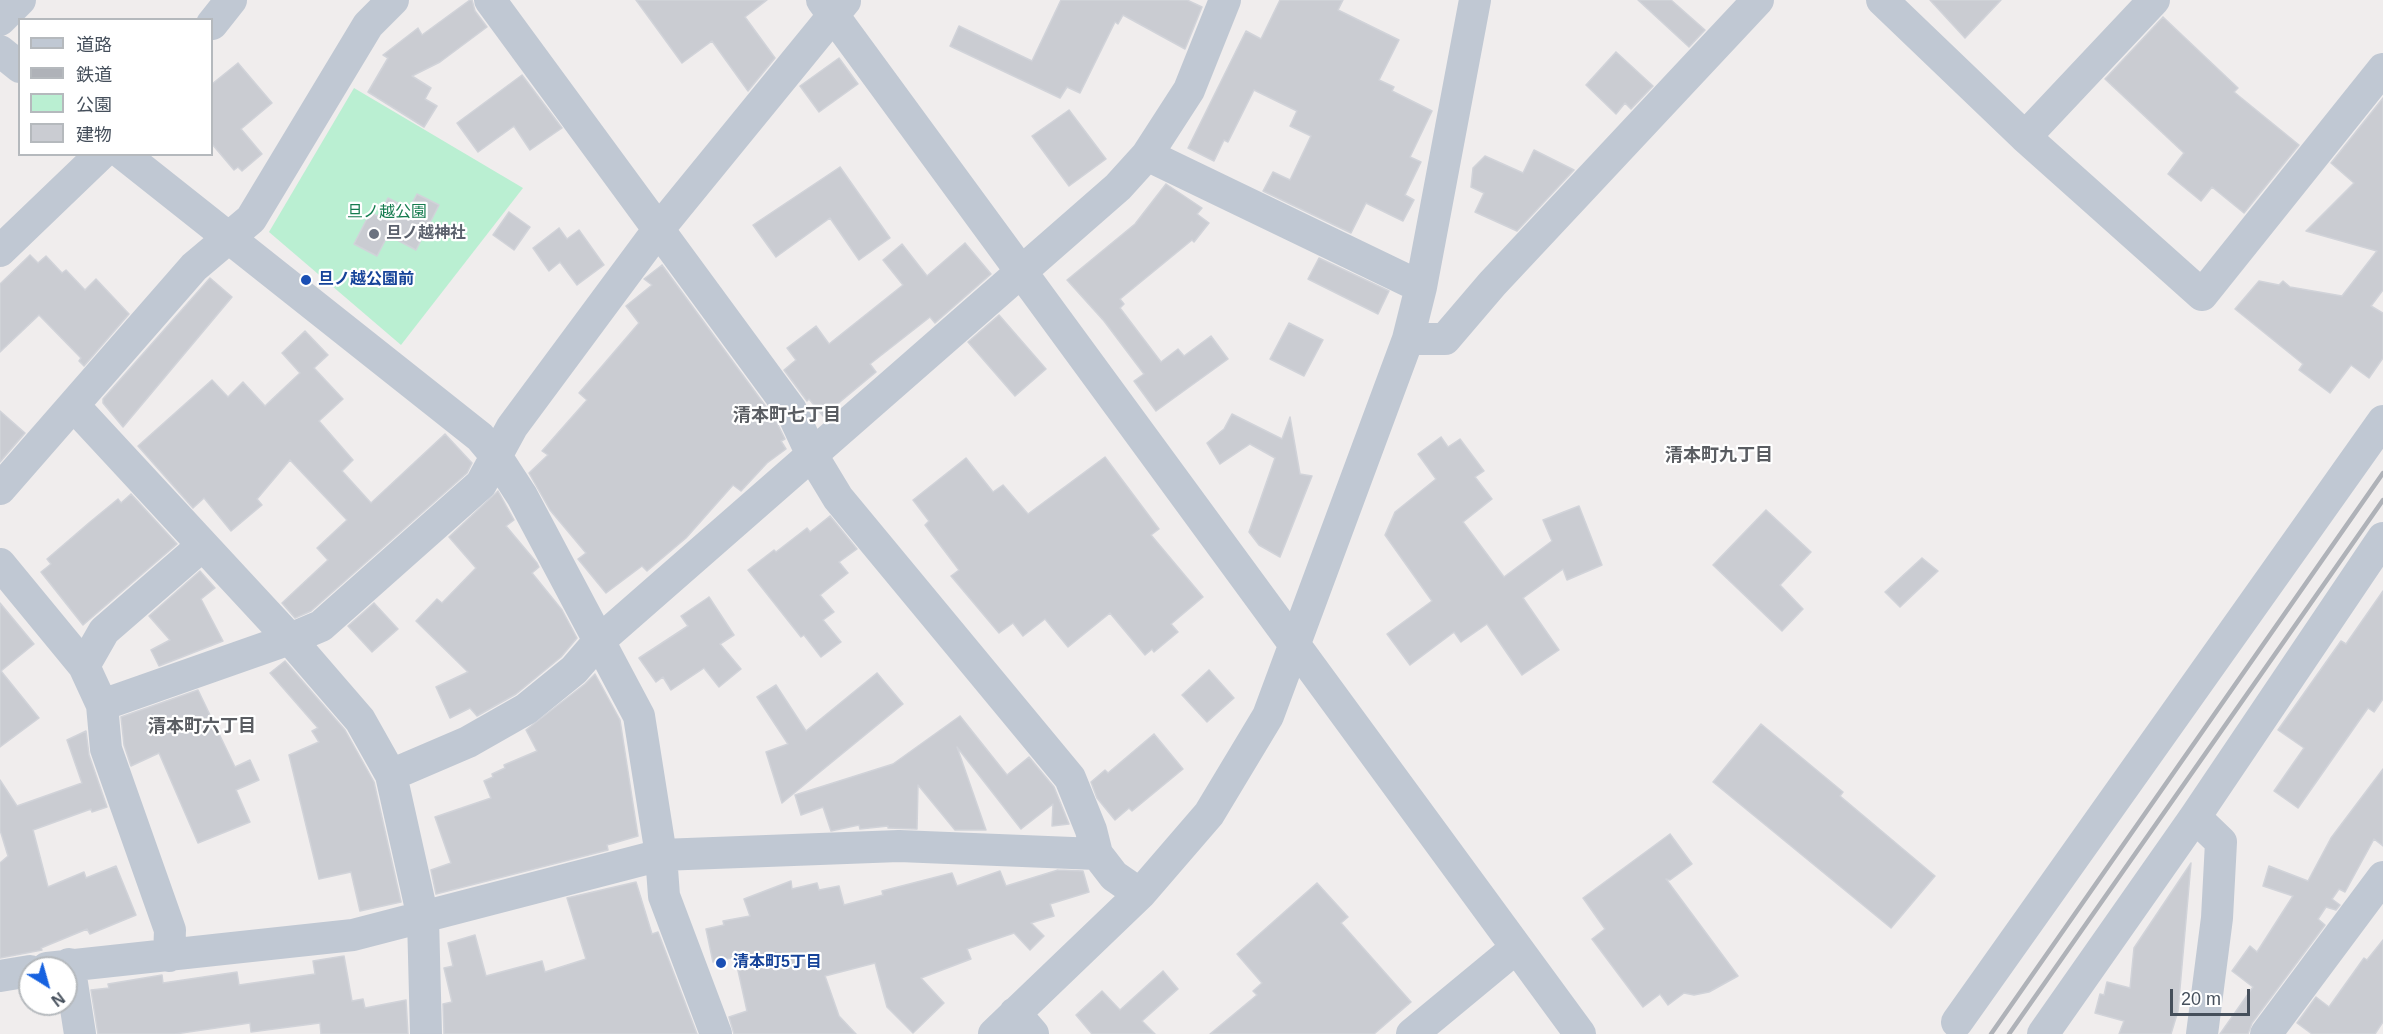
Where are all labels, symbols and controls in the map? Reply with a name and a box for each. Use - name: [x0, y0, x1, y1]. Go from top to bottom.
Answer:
- legend: [18, 18, 213, 156]
- text: 道路: [76, 35, 112, 55]
- text: 鉄道: [76, 65, 112, 85]
- text: 公園: [76, 95, 112, 115]
- text: 建物: [76, 125, 112, 145]
- park label: 旦ノ越公園: [347, 203, 427, 223]
- place label: 旦ノ越神社: [386, 224, 466, 244]
- marker: 旦ノ越神社: [367, 227, 381, 241]
- place label: 旦ノ越公園前: [318, 270, 414, 290]
- marker: 旦ノ越公園前: [299, 273, 313, 287]
- district label: 清本町七丁目: [733, 405, 841, 427]
- district label: 清本町九丁目: [1665, 445, 1773, 467]
- district label: 清本町六丁目: [148, 716, 256, 738]
- place label: 清本町5丁目: [733, 953, 822, 973]
- north arrow: [18, 956, 78, 1016]
- marker: 清本町5丁目: [714, 956, 728, 970]
- scale bar: [2173, 977, 2252, 1015]
- text: N: [48, 989, 68, 1009]
- text: 20 m: [2181, 989, 2221, 1009]

